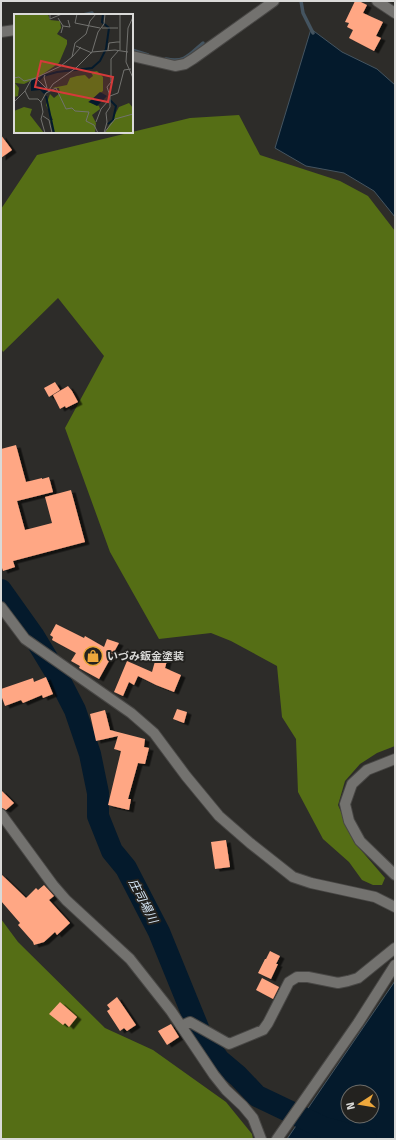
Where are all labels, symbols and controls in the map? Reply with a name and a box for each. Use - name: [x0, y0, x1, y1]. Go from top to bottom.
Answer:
- inset map: [14, 14, 133, 133]
- shop icon: いづみ鈑金塗装: [82, 645, 104, 667]
- place label: いづみ鈑金塗装: [107, 650, 184, 663]
- water label: 庄司場川: [126, 876, 161, 927]
- north arrow: [340, 1084, 380, 1124]
- text: N: [344, 1101, 358, 1111]

